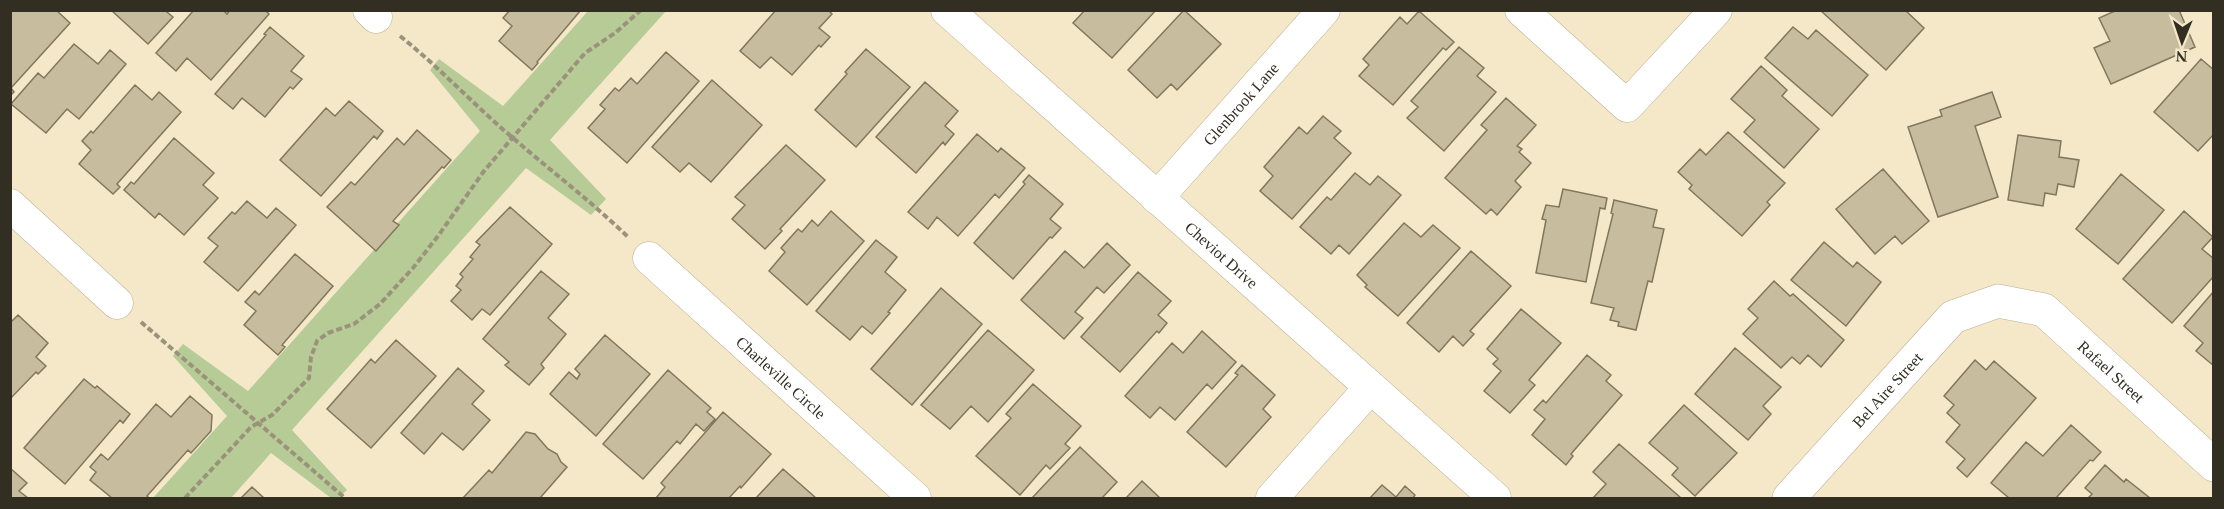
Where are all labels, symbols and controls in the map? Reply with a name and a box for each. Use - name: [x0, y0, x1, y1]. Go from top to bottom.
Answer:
- north arrow: [2152, 12, 2212, 72]
- text: N: [2175, 48, 2188, 65]
- street label: Glenbrook Lane: [1200, 59, 1282, 149]
- street label: Cheviot Drive: [1182, 218, 1261, 292]
- street label: Charleville Circle: [733, 333, 829, 422]
- street label: Rafael Street: [2075, 337, 2148, 406]
- street label: Bel Aire Street: [1849, 349, 1926, 431]

